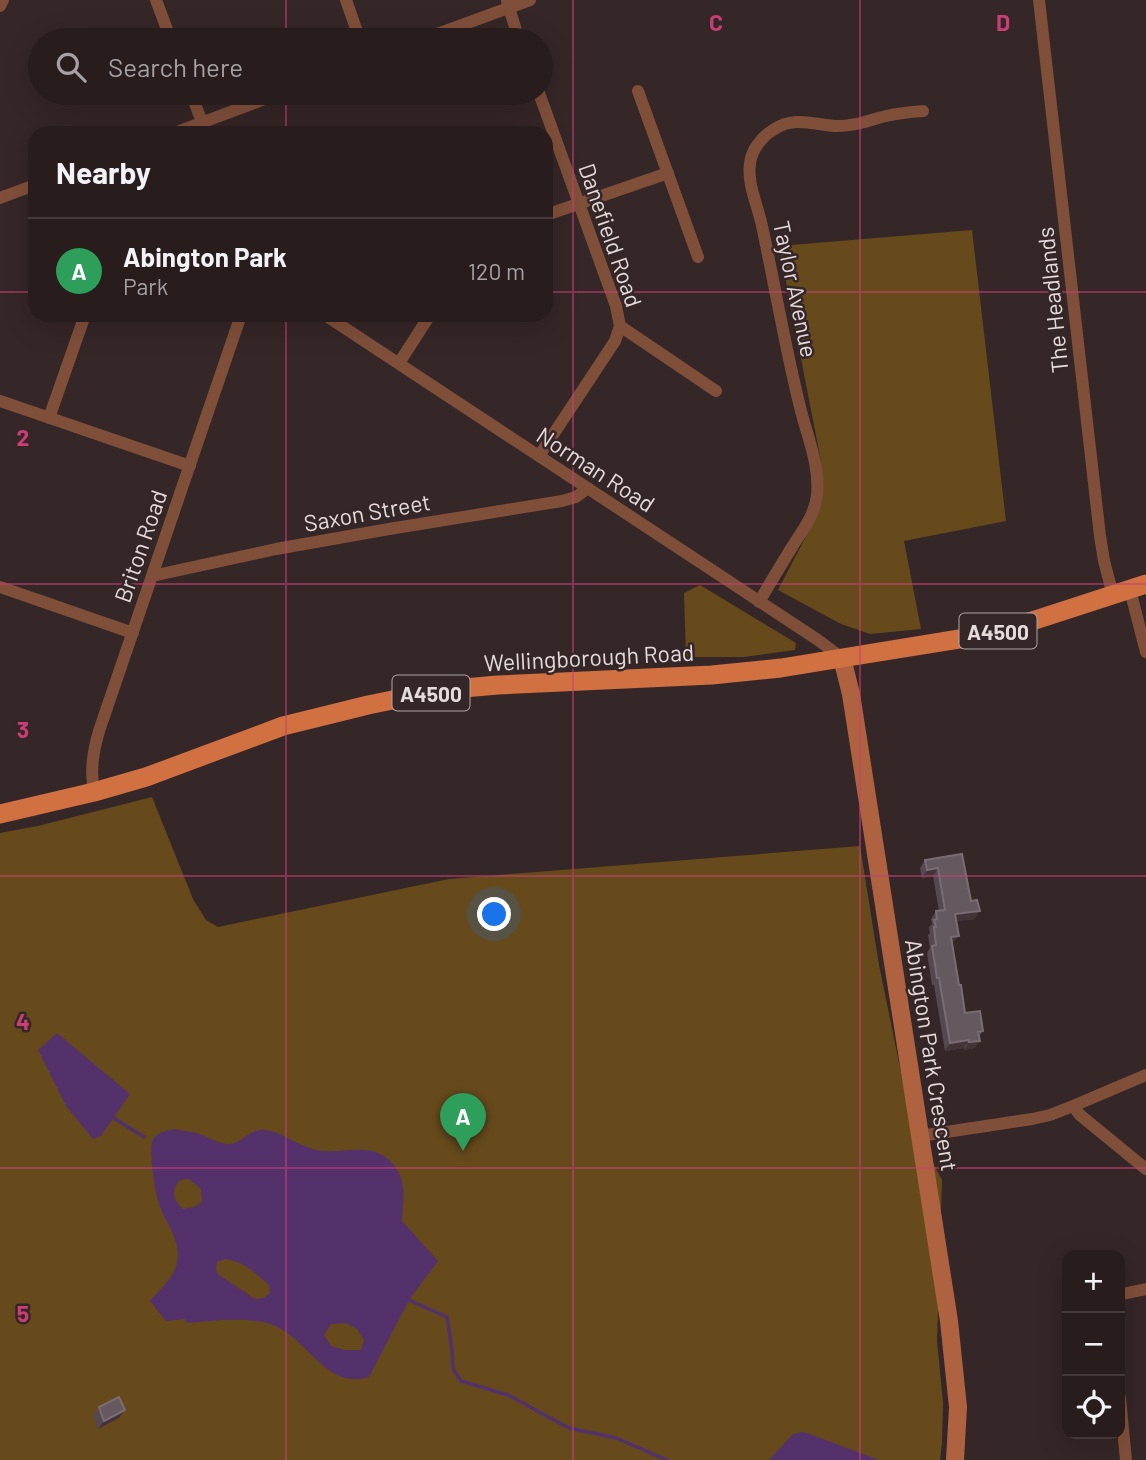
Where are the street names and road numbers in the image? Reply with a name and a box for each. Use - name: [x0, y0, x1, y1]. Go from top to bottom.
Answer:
- street label: Danefield Road: [573, 160, 649, 310]
- street label: Taylor Avenue: [768, 218, 824, 360]
- street label: The Headlands: [1030, 226, 1074, 374]
- street label: Norman Road: [532, 420, 660, 518]
- street label: Briton Road: [108, 486, 172, 606]
- street label: Saxon Street: [302, 487, 432, 537]
- road number: A4500: [960, 614, 1036, 648]
- street label: Wellingborough Road: [483, 638, 695, 676]
- road number: A4500: [392, 676, 470, 710]
- street label: Abington Park Crescent: [900, 937, 964, 1173]

